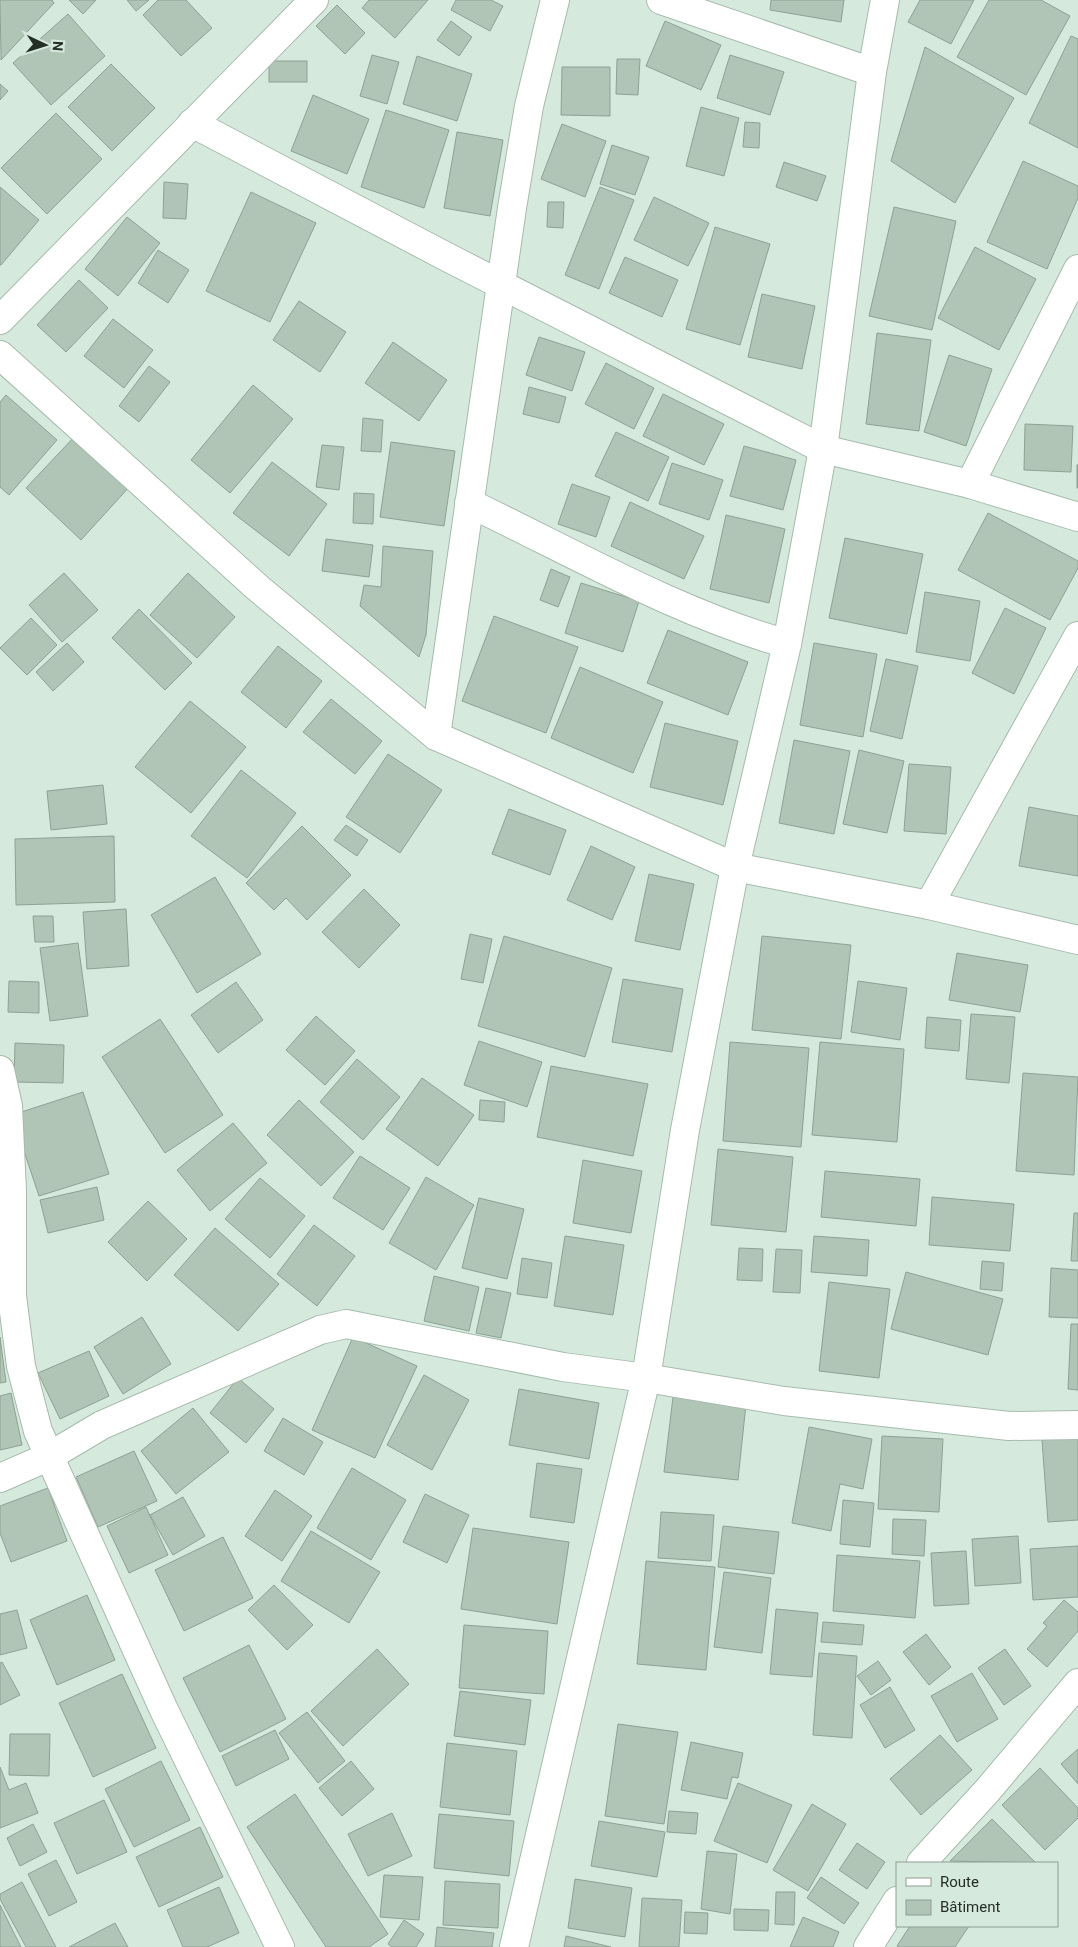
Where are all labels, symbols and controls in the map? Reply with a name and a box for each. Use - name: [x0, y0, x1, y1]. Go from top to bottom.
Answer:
- north arrow: [20, 20, 70, 70]
- text: N: [50, 40, 66, 51]
- legend: [896, 1862, 1058, 1927]
- text: Route: [940, 1873, 979, 1891]
- text: Bâtiment: [940, 1898, 1000, 1916]

